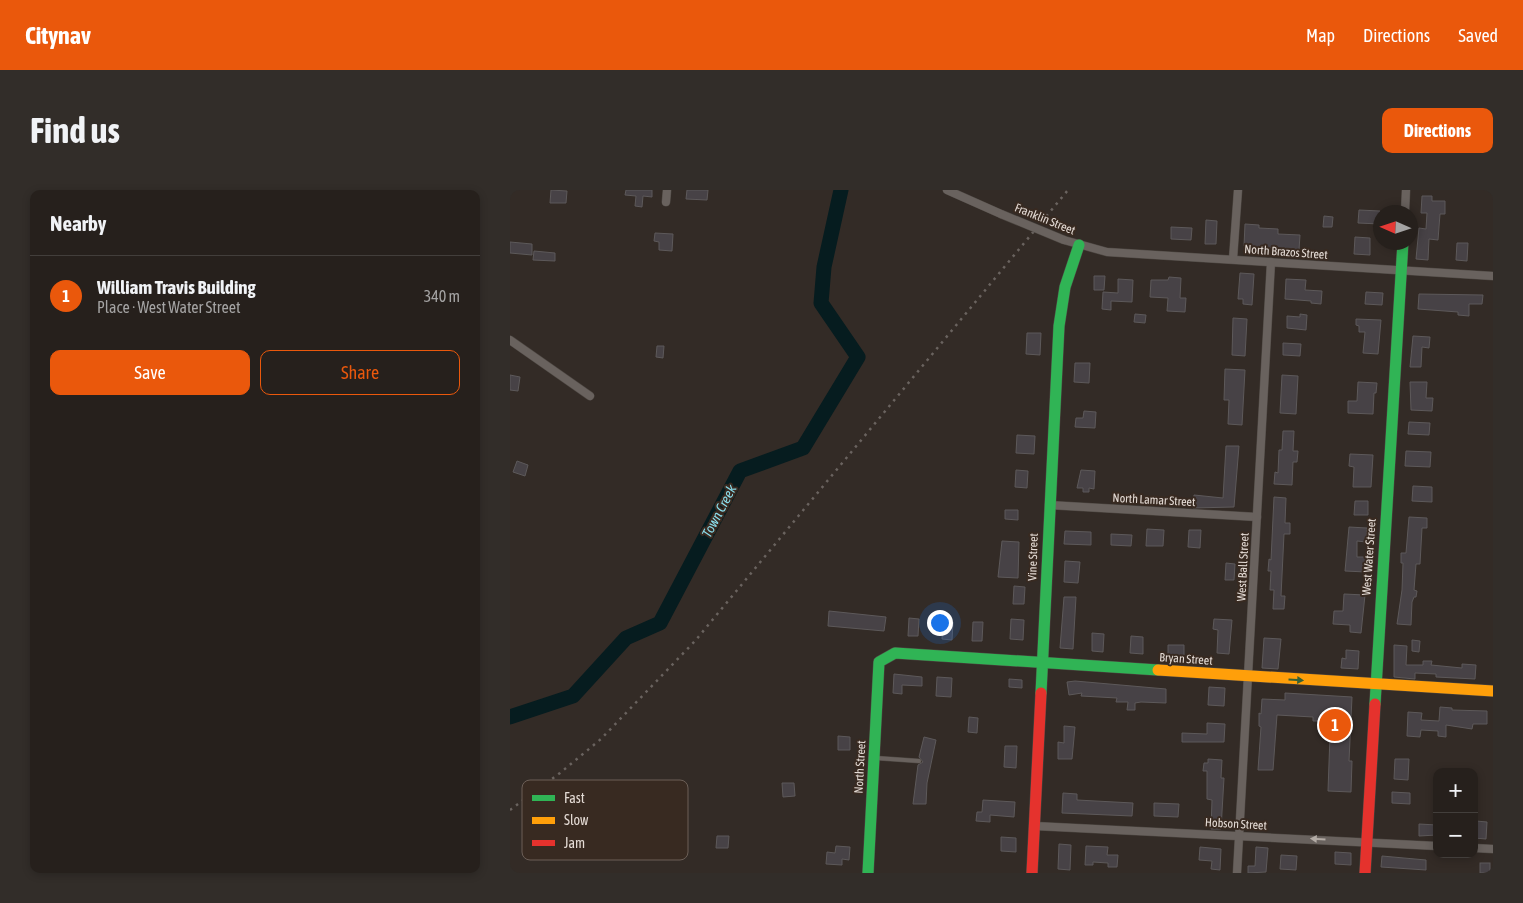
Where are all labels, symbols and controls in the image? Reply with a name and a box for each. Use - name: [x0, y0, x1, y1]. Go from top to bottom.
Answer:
- text: Citynav: [25, 22, 91, 49]
- text: Map: [1306, 25, 1335, 46]
- text: Directions: [1363, 25, 1430, 46]
- text: Saved: [1458, 25, 1498, 46]
- button: Directions: [1382, 108, 1493, 153]
- text: Find us: [30, 110, 120, 150]
- street label: Franklin Street: [1013, 200, 1078, 238]
- north arrow: [1373, 205, 1418, 250]
- text: Nearby: [50, 211, 106, 235]
- street label: North Brazos Street: [1244, 242, 1329, 262]
- text: William Travis Building: [97, 276, 256, 298]
- text: 1: [62, 287, 70, 305]
- text: 340 m: [424, 287, 460, 305]
- text: Place · West Water Street: [97, 298, 241, 316]
- button: Save: [50, 350, 250, 395]
- button: Share: [260, 350, 460, 395]
- water label: Town Creek: [698, 481, 740, 540]
- street label: North Lamar Street: [1112, 491, 1196, 509]
- street label: West Water Street: [1359, 517, 1379, 596]
- street label: Vine Street: [1025, 532, 1041, 581]
- street label: West Ball Street: [1234, 532, 1252, 602]
- your location: [927, 610, 953, 636]
- street label: Bryan Street: [1159, 650, 1214, 668]
- one-way arrow: [1288, 676, 1304, 684]
- pin: 1: [1319, 706, 1351, 744]
- street label: North Street: [852, 739, 868, 794]
- map controls: [1433, 768, 1478, 858]
- button: +: [1433, 768, 1478, 813]
- legend: [522, 780, 688, 860]
- text: Fast: [564, 790, 585, 806]
- text: Slow: [564, 812, 589, 828]
- button: −: [1433, 813, 1478, 858]
- street label: Hobson Street: [1205, 815, 1268, 833]
- text: Jam: [564, 835, 585, 851]
- one-way arrow: [1309, 835, 1325, 843]

